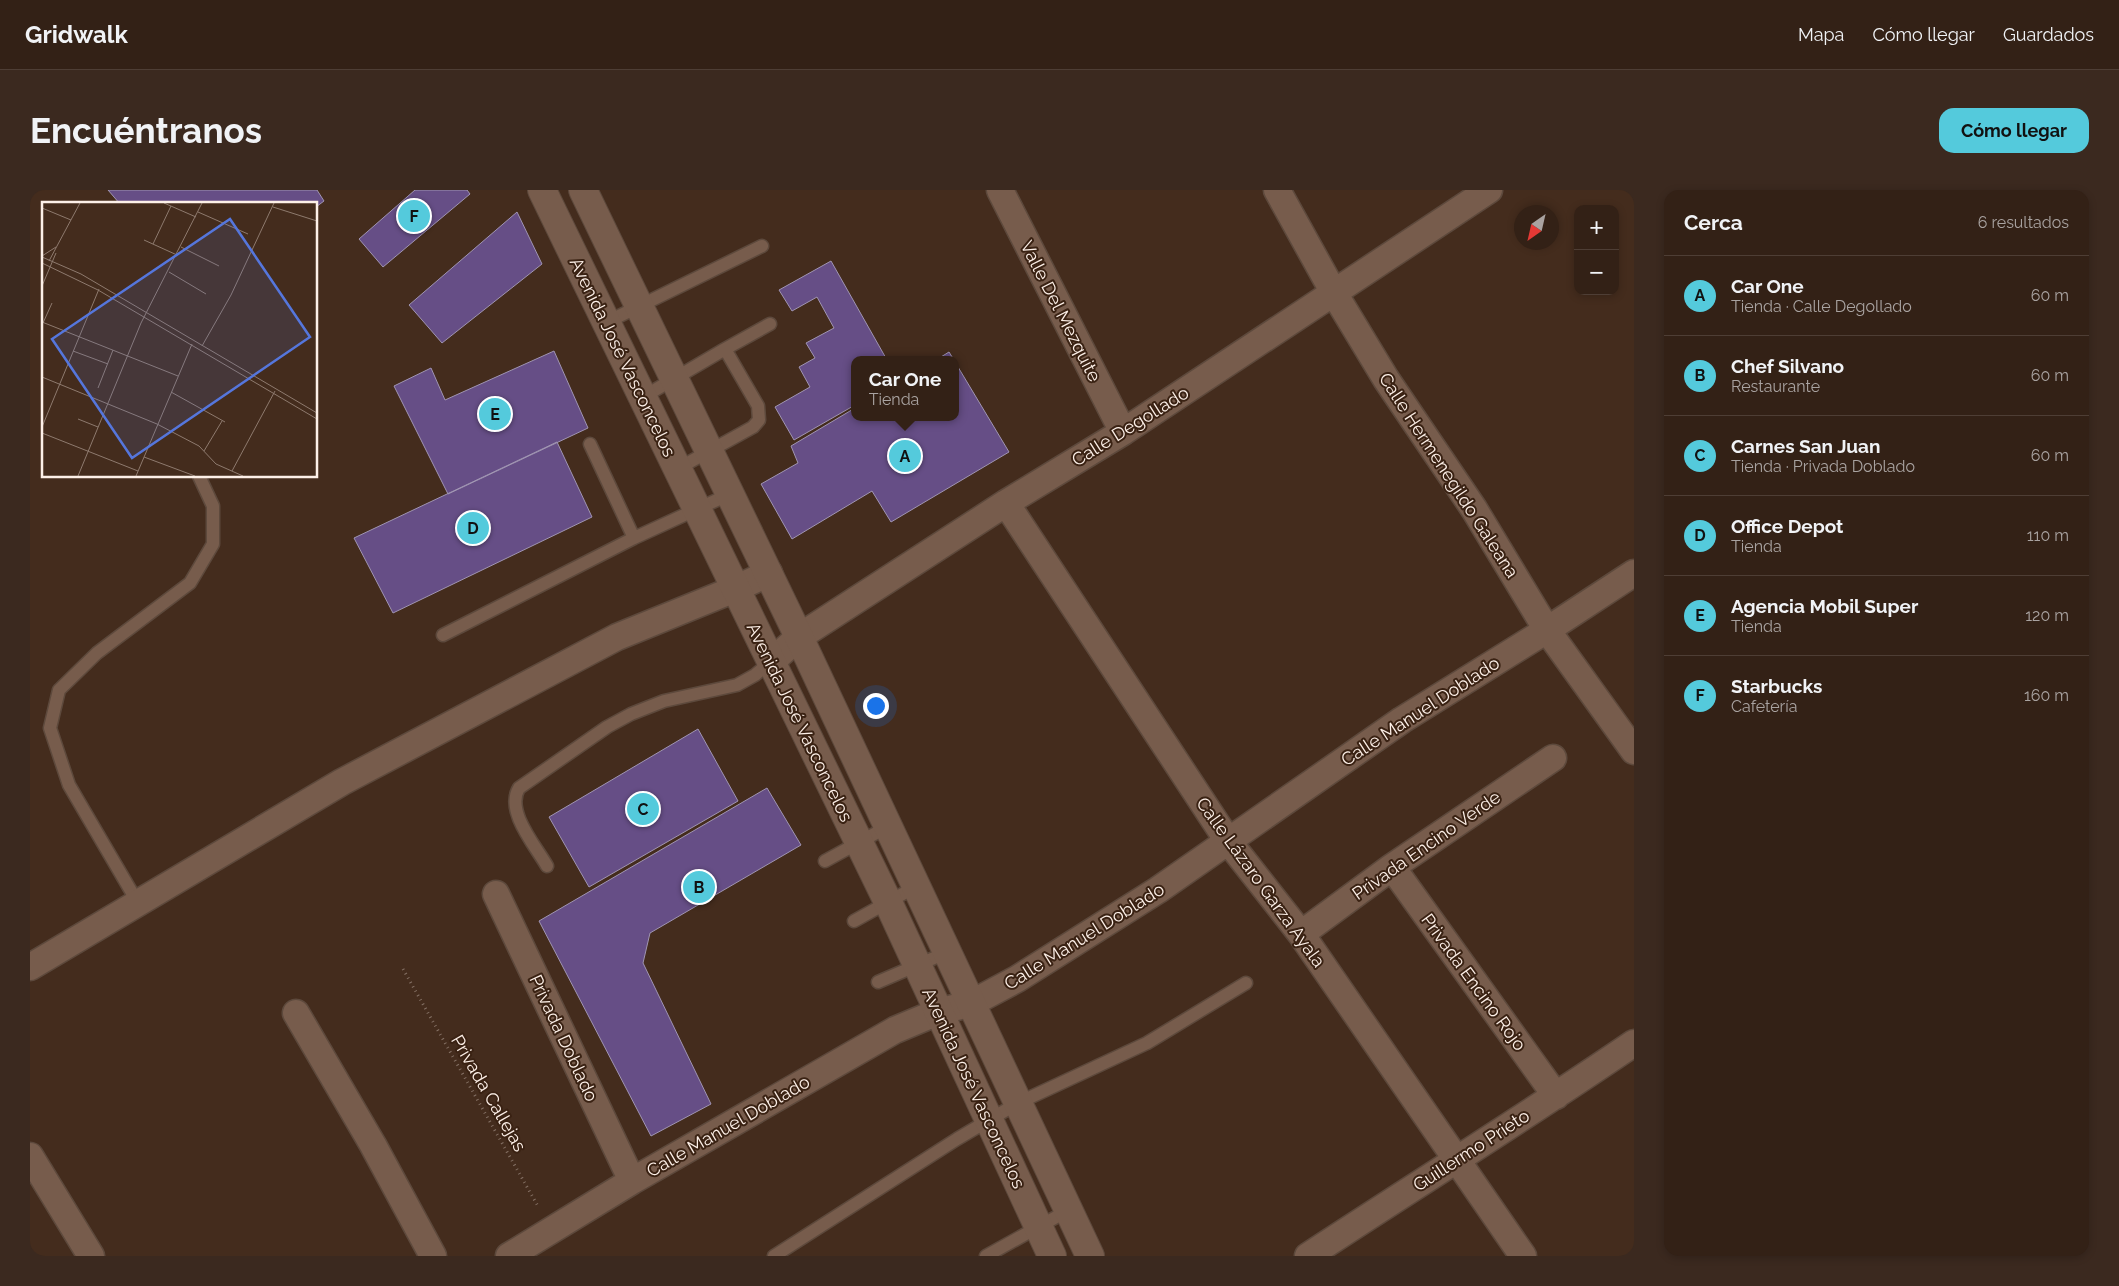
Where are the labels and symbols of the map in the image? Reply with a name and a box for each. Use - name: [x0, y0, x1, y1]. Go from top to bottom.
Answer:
- pin: F: [398, 197, 430, 235]
- inset map: [42, 202, 318, 478]
- north arrow: [1514, 205, 1559, 250]
- street label: Valle Del Mezquite: [1016, 237, 1106, 385]
- street label: Avenida José Vasconcelos: [566, 254, 681, 460]
- street label: Calle Hermenegildo Galeana: [1375, 369, 1523, 581]
- street label: Calle Degollado: [1068, 381, 1193, 470]
- pin: E: [479, 395, 511, 433]
- pin: A: [889, 437, 921, 475]
- pin: D: [457, 509, 489, 547]
- street label: Avenida José Vasconcelos: [743, 619, 858, 825]
- street label: Calle Manuel Doblado: [1337, 652, 1503, 770]
- your location: [863, 693, 889, 719]
- street label: Privada Encino Verde: [1348, 786, 1504, 904]
- pin: C: [627, 790, 659, 828]
- street label: Calle Lázaro Garza Ayala: [1192, 793, 1330, 971]
- pin: B: [683, 868, 715, 906]
- street label: Calle Manuel Doblado: [1000, 878, 1168, 994]
- street label: Privada Encino Rojo: [1417, 909, 1531, 1055]
- street label: Privada Doblado: [525, 971, 603, 1105]
- street label: Avenida José Vasconcelos: [918, 984, 1030, 1192]
- street label: Privada Callejas: [447, 1031, 531, 1155]
- street label: Calle Manuel Doblado: [643, 1071, 813, 1181]
- street label: Guillermo Prieto: [1409, 1104, 1533, 1195]

